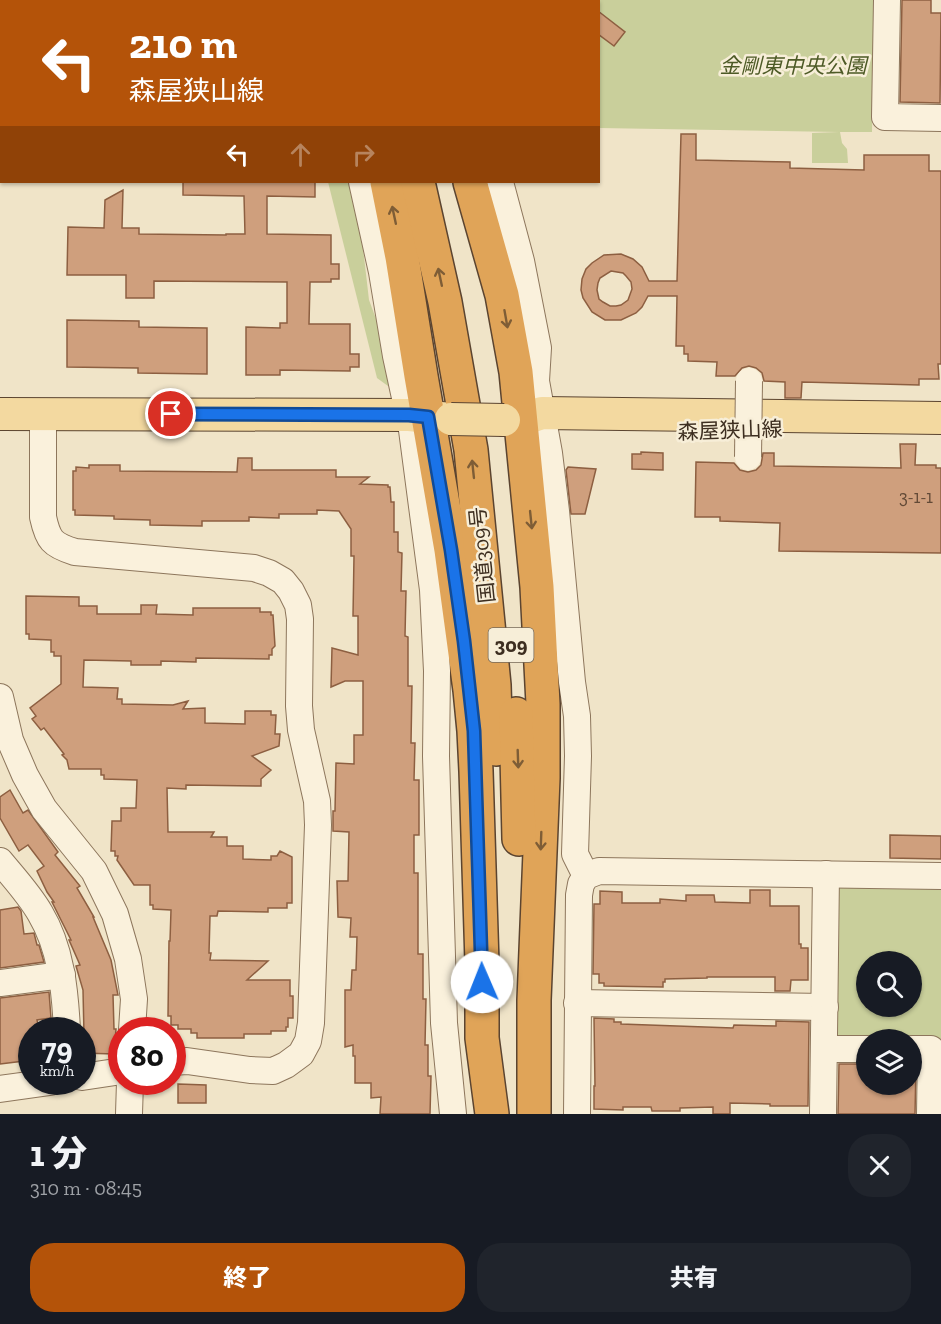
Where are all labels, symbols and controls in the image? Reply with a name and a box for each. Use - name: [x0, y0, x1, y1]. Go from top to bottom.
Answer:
- text: 210 m: [129, 18, 237, 69]
- icon: left: [30, 24, 108, 102]
- park label: 金剛東中央公園: [720, 53, 869, 78]
- text: 森屋狭山線: [129, 75, 264, 107]
- icon: left: [221, 138, 254, 171]
- icon: ahead: [284, 138, 317, 171]
- icon: right: [347, 138, 380, 171]
- one-way arrow: [387, 206, 399, 225]
- one-way arrow: [433, 267, 445, 286]
- one-way arrow: [501, 309, 512, 329]
- pin: [145, 388, 196, 439]
- icon: arrive: [154, 397, 187, 430]
- street label: 森屋狭山線: [677, 416, 783, 444]
- one-way arrow: [467, 459, 478, 479]
- house number: 3-1-1: [899, 486, 933, 508]
- street label: 国道309号: [465, 506, 499, 604]
- one-way arrow: [526, 510, 537, 530]
- road number: 309: [488, 628, 534, 662]
- one-way arrow: [512, 748, 523, 768]
- one-way arrow: [535, 830, 546, 850]
- position arrow: [450, 950, 514, 1014]
- map controls: [856, 951, 922, 1095]
- button: search: [856, 951, 922, 1017]
- speed limit sign: 80: [108, 1017, 186, 1095]
- button: layers: [856, 1029, 922, 1095]
- text: 79: [42, 1031, 72, 1067]
- text: km/h: [40, 1062, 74, 1080]
- text: 1 分: [30, 1132, 87, 1175]
- button: close: [848, 1134, 911, 1197]
- text: 310 m · 08:45: [30, 1176, 142, 1200]
- button: 終了: [30, 1243, 465, 1312]
- button: 共有: [477, 1243, 911, 1312]

